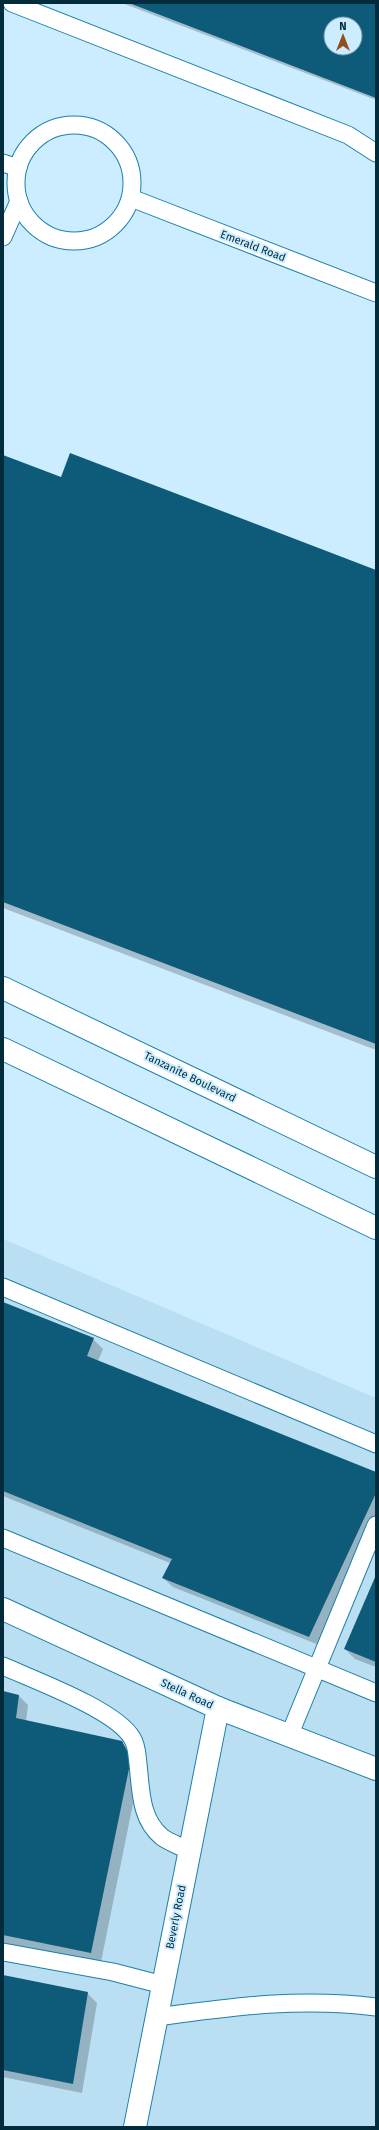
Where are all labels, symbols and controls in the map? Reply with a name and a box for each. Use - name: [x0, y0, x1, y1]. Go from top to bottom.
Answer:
- north arrow: [323, 16, 363, 56]
- text: N: [339, 20, 347, 33]
- street label: Emerald Road: [218, 228, 288, 264]
- street label: Tanzanite Boulevard: [142, 1049, 238, 1105]
- street label: Stella Road: [159, 1676, 215, 1712]
- street label: Beverly Road: [163, 1884, 189, 1950]

